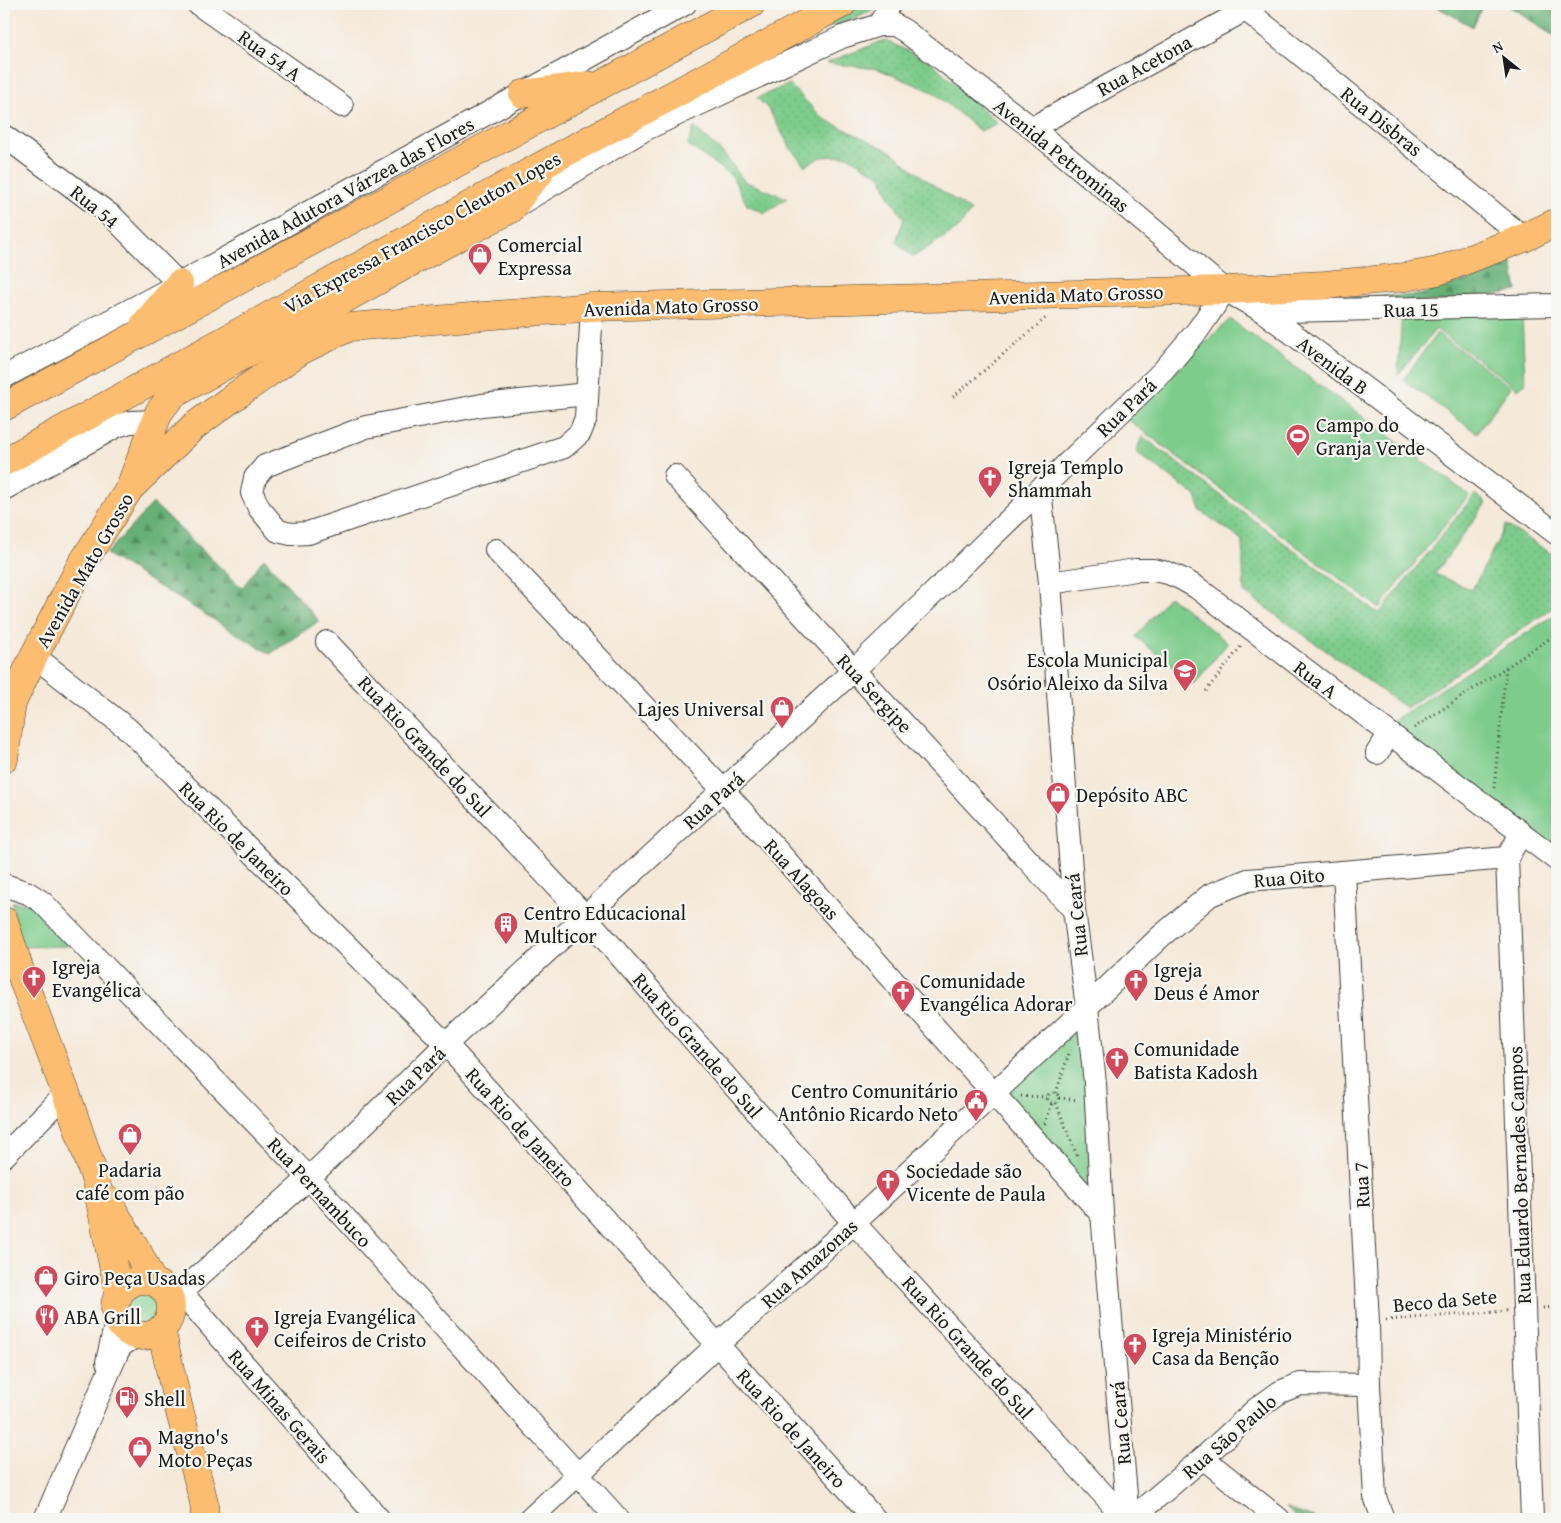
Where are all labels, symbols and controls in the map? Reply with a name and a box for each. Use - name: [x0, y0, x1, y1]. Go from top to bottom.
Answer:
- street label: Rua 54 A: [232, 22, 308, 88]
- street label: Rua Acetona: [1091, 27, 1197, 103]
- north arrow: [1478, 32, 1528, 82]
- text: N: [1488, 35, 1507, 58]
- street label: Rua Disbras: [1335, 79, 1429, 163]
- street label: Avenida Petrominas: [988, 91, 1136, 219]
- street label: Avenida Adutora Várzea das Flores: [211, 109, 479, 275]
- street label: Via Expressa Francisco Cleuton Lopes: [278, 143, 566, 320]
- street label: Rua 54: [64, 177, 126, 235]
- place label: Comercial Expressa: [498, 230, 583, 282]
- shop icon: Comercial Expressa: [467, 242, 493, 276]
- street label: Avenida Mato Grosso: [988, 276, 1164, 312]
- street label: Avenida Mato Grosso: [583, 288, 759, 324]
- street label: Rua 15: [1383, 294, 1439, 324]
- street label: Avenida B: [1291, 329, 1375, 401]
- street label: Rua Pará: [1089, 370, 1163, 443]
- place label: Campo do Granja Verde: [1316, 410, 1425, 462]
- sports icon: Campo do Granja Verde: [1285, 423, 1311, 457]
- place label: Igreja Templo Shammah: [1008, 452, 1123, 504]
- church icon: Igreja Templo Shammah: [977, 465, 1003, 499]
- street label: Avenida Mato Grosso: [28, 487, 140, 653]
- place label: Escola Municipal Osório Aleixo da Silva: [988, 645, 1169, 697]
- street label: Rua Sergipe: [831, 647, 919, 739]
- street label: Rua A: [1288, 653, 1344, 705]
- school or university icon: Escola Municipal Osório Aleixo da Silva: [1172, 658, 1198, 692]
- street label: Rua Rio Grande do Sul: [352, 669, 499, 824]
- place label: Lajes Universal: [638, 694, 764, 723]
- shop icon: Lajes Universal: [769, 695, 795, 729]
- street label: Rua Pará: [676, 764, 751, 836]
- street label: Rua Rio de Janeiro: [173, 774, 301, 902]
- place label: Depósito ABC: [1076, 780, 1188, 809]
- shop icon: Depósito ABC: [1045, 781, 1071, 815]
- street label: Rua Alagoas: [757, 832, 847, 926]
- street label: Rua Oito: [1252, 859, 1326, 895]
- street label: Rua Ceará: [1057, 871, 1095, 958]
- place label: Centro Educacional Multicor: [524, 898, 686, 950]
- building icon: Centro Educacional Multicor: [493, 911, 519, 945]
- place label: Igreja Evangélica: [52, 952, 142, 1004]
- place label: Igreja Deus é Amor: [1154, 955, 1259, 1007]
- church icon: Igreja Evangélica: [21, 965, 47, 999]
- street label: Rua Rio Grande do Sul: [627, 966, 770, 1124]
- place label: Comunidade Evangélica Adorar: [920, 966, 1072, 1018]
- church icon: Igreja Deus é Amor: [1123, 968, 1149, 1002]
- church icon: Comunidade Evangélica Adorar: [890, 979, 916, 1013]
- place label: Comunidade Batista Kadosh: [1134, 1034, 1258, 1086]
- street label: Rua Pará: [378, 1038, 452, 1111]
- street label: Rua Eduardo Bernades Campos: [1500, 1045, 1538, 1305]
- church icon: Comunidade Batista Kadosh: [1104, 1046, 1130, 1080]
- street label: Rua Rio de Janeiro: [459, 1061, 583, 1193]
- place label: Centro Comunitário Antônio Ricardo Neto: [777, 1076, 958, 1128]
- public building icon: Centro Comunitário Antônio Ricardo Neto: [963, 1088, 989, 1122]
- shop icon: Padaria café com pão: [117, 1122, 143, 1156]
- street label: Rua Pernambuco: [261, 1130, 379, 1254]
- place label: Padaria café com pão: [76, 1155, 184, 1207]
- place label: Sociedade são Vicente de Paula: [906, 1156, 1046, 1208]
- street label: Rua 7: [1345, 1161, 1377, 1209]
- church icon: Sociedade são Vicente de Paula: [875, 1168, 901, 1202]
- street label: Rua Amazonas: [754, 1211, 864, 1314]
- place label: Giro Peça Usadas: [64, 1263, 206, 1292]
- shop icon: Giro Peça Usadas: [33, 1264, 59, 1298]
- street label: Rua Rio Grande do Sul: [896, 1269, 1041, 1425]
- street label: Beco da Sete: [1392, 1281, 1498, 1319]
- place label: ABA Grill: [64, 1302, 141, 1331]
- place label: Igreja Evangélica Ceifeiros de Cristo: [274, 1302, 426, 1354]
- restaurant icon: ABA Grill: [34, 1303, 60, 1337]
- church icon: Igreja Evangélica Ceifeiros de Cristo: [244, 1315, 270, 1349]
- place label: Igreja Ministério Casa da Benção: [1152, 1320, 1292, 1372]
- church icon: Igreja Ministério Casa da Benção: [1122, 1332, 1148, 1366]
- street label: Rua Minas Gerais: [222, 1342, 338, 1470]
- street label: Rua Rio de Janeiro: [730, 1362, 854, 1494]
- street label: Rua Ceará: [1102, 1380, 1138, 1466]
- place label: Shell: [144, 1384, 186, 1413]
- fuel station icon: Shell: [114, 1385, 140, 1419]
- street label: Rua São Paulo: [1175, 1387, 1283, 1485]
- place label: Magno's Moto Peças: [158, 1422, 253, 1474]
- shop icon: Magno's Moto Peças: [127, 1435, 153, 1469]

